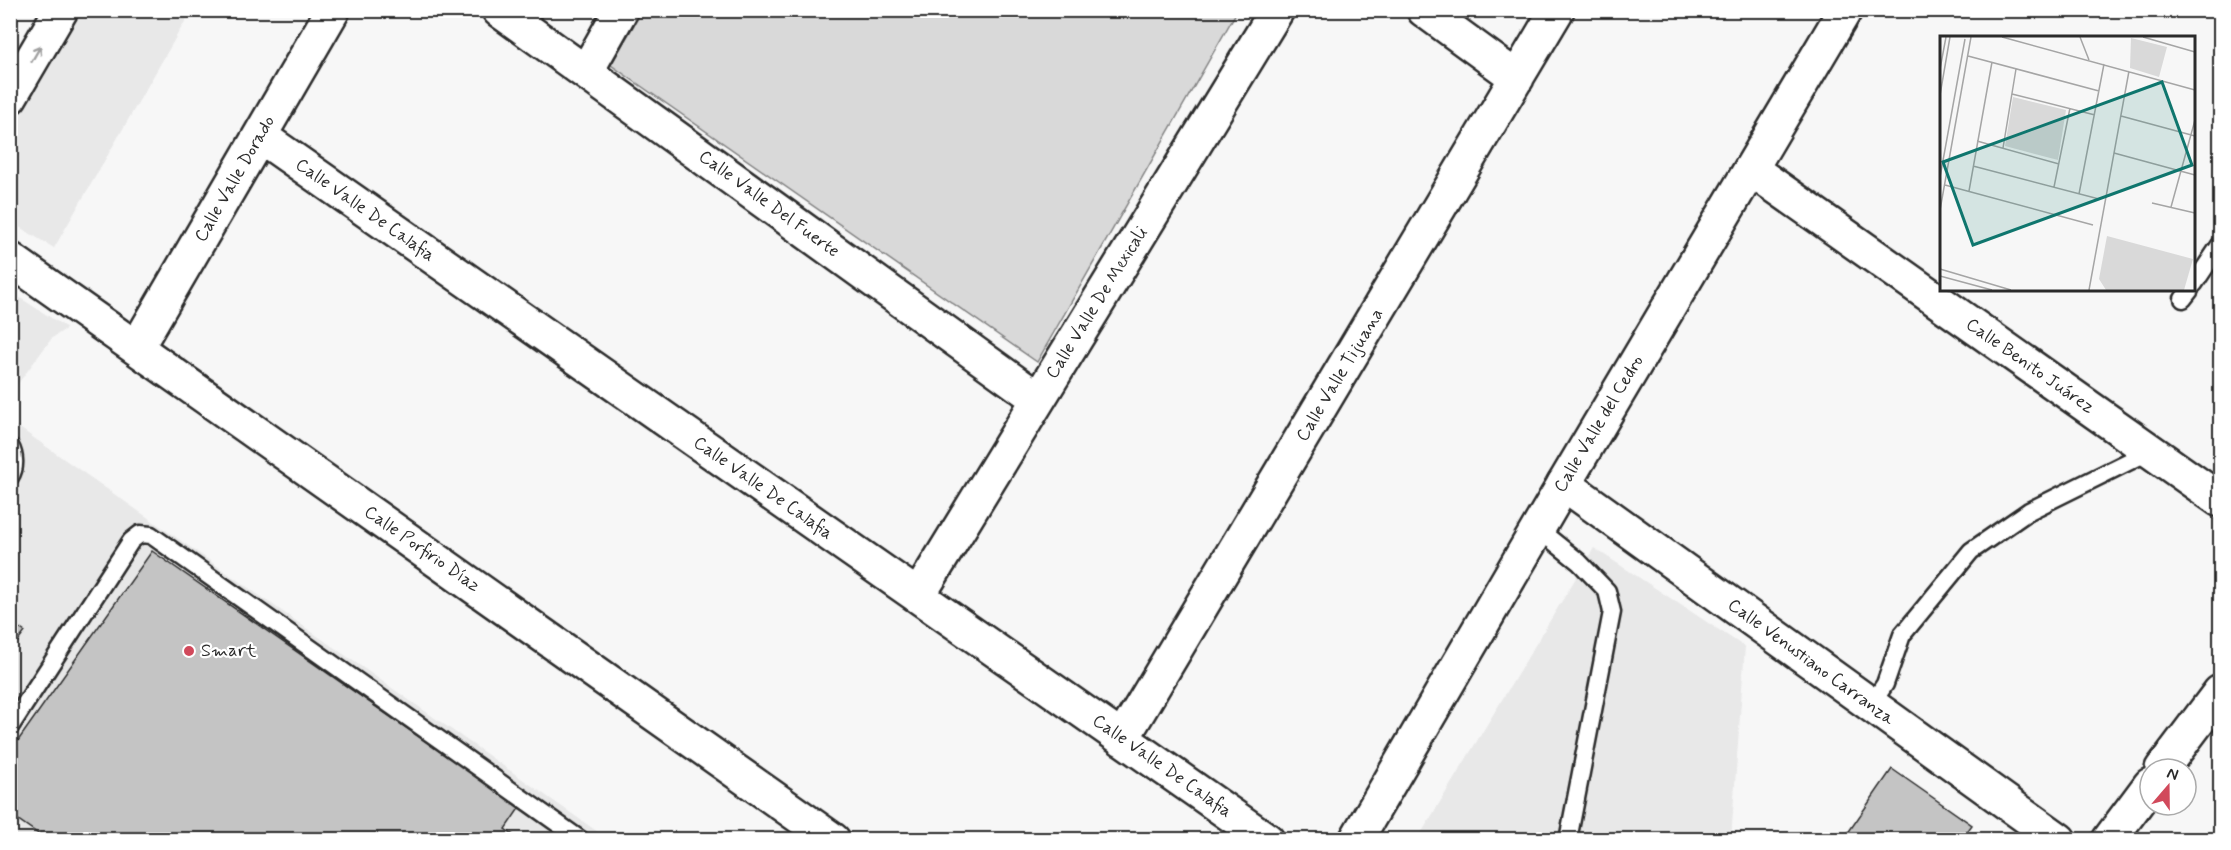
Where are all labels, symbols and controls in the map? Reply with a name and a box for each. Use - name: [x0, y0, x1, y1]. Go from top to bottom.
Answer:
- inset map: [1940, 36, 2195, 291]
- one-way arrow: [30, 46, 42, 63]
- street label: Calle Valle Dorado: [189, 111, 281, 247]
- street label: Calle Valle Del Fuerte: [694, 145, 844, 263]
- street label: Calle Valle De Calafia: [290, 153, 440, 267]
- street label: Calle Valle De Mexicali: [1040, 222, 1154, 384]
- street label: Calle Valle Tijuana: [1291, 304, 1389, 446]
- street label: Calle Benito Juárez: [1961, 313, 2099, 420]
- street label: Calle Valle del Cedro: [1549, 351, 1649, 497]
- street label: Calle Valle De Calafia: [688, 431, 838, 545]
- street label: Calle Porfirio Díaz: [359, 500, 485, 598]
- street label: Calle Venustiano Carranza: [1723, 593, 1900, 731]
- place label: Smart: [201, 639, 257, 663]
- marker: Smart: [182, 644, 196, 658]
- street label: Calle Valle De Calafia: [1087, 709, 1237, 823]
- north arrow: [2138, 757, 2198, 817]
- text: N: [2164, 763, 2181, 786]

